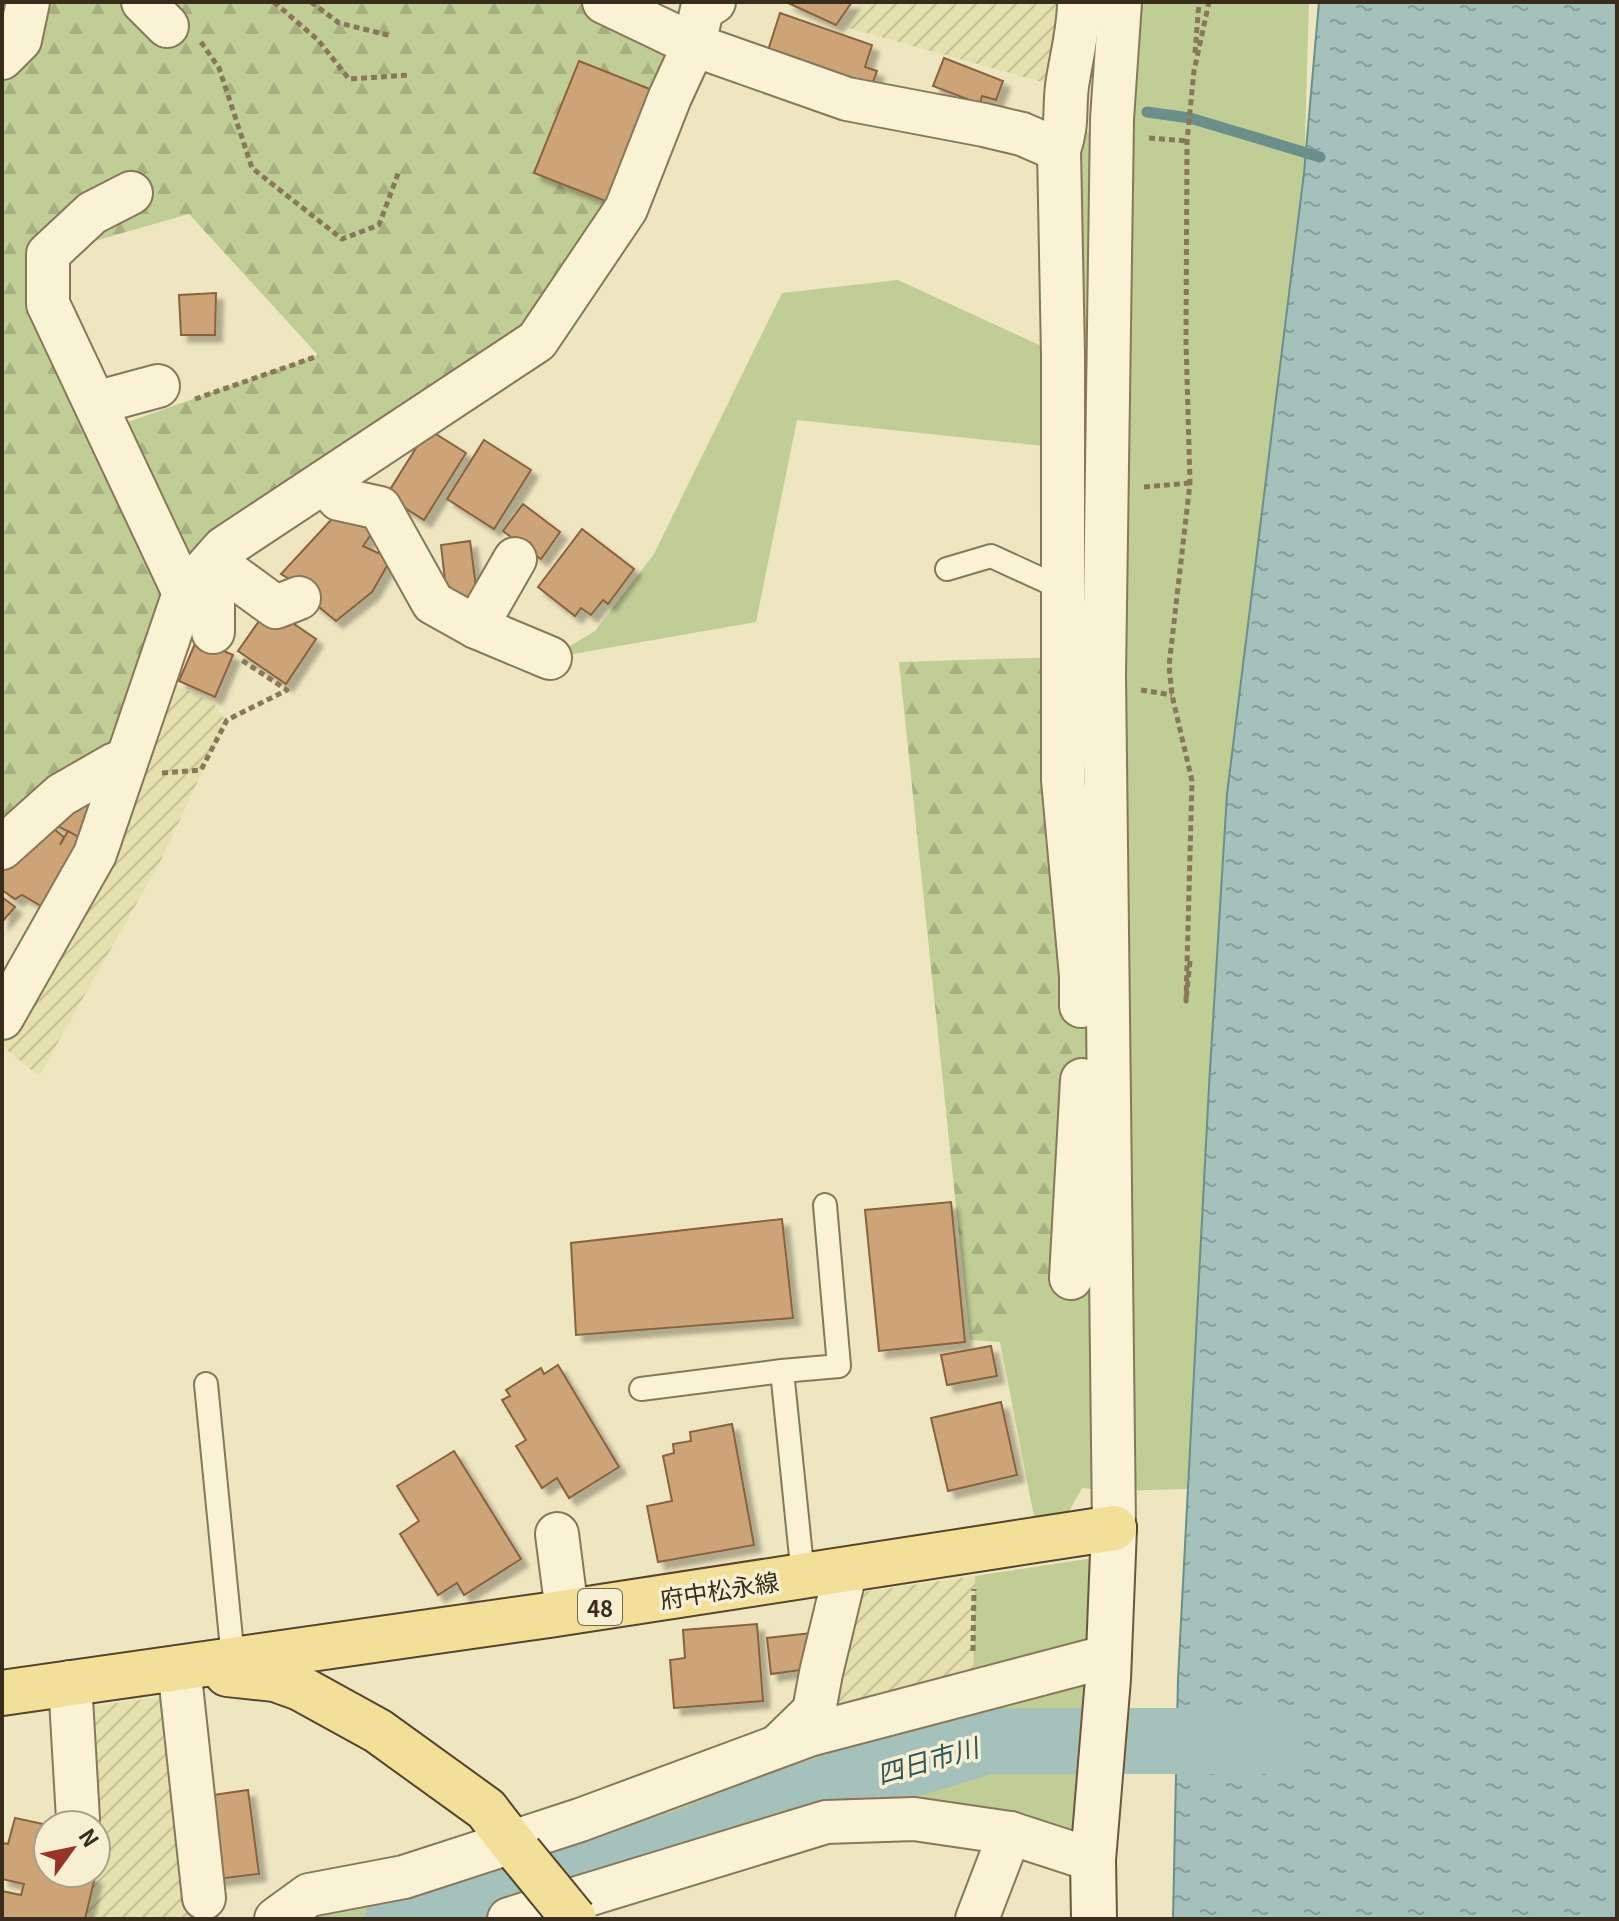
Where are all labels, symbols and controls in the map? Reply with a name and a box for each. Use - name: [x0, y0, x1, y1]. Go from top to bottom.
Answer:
- street label: 府中松永線: [657, 1562, 781, 1616]
- road number: 48: [578, 1589, 622, 1625]
- water label: 四日市川: [872, 1726, 985, 1791]
- north arrow: [32, 1809, 112, 1889]
- text: N: [73, 1821, 108, 1853]

